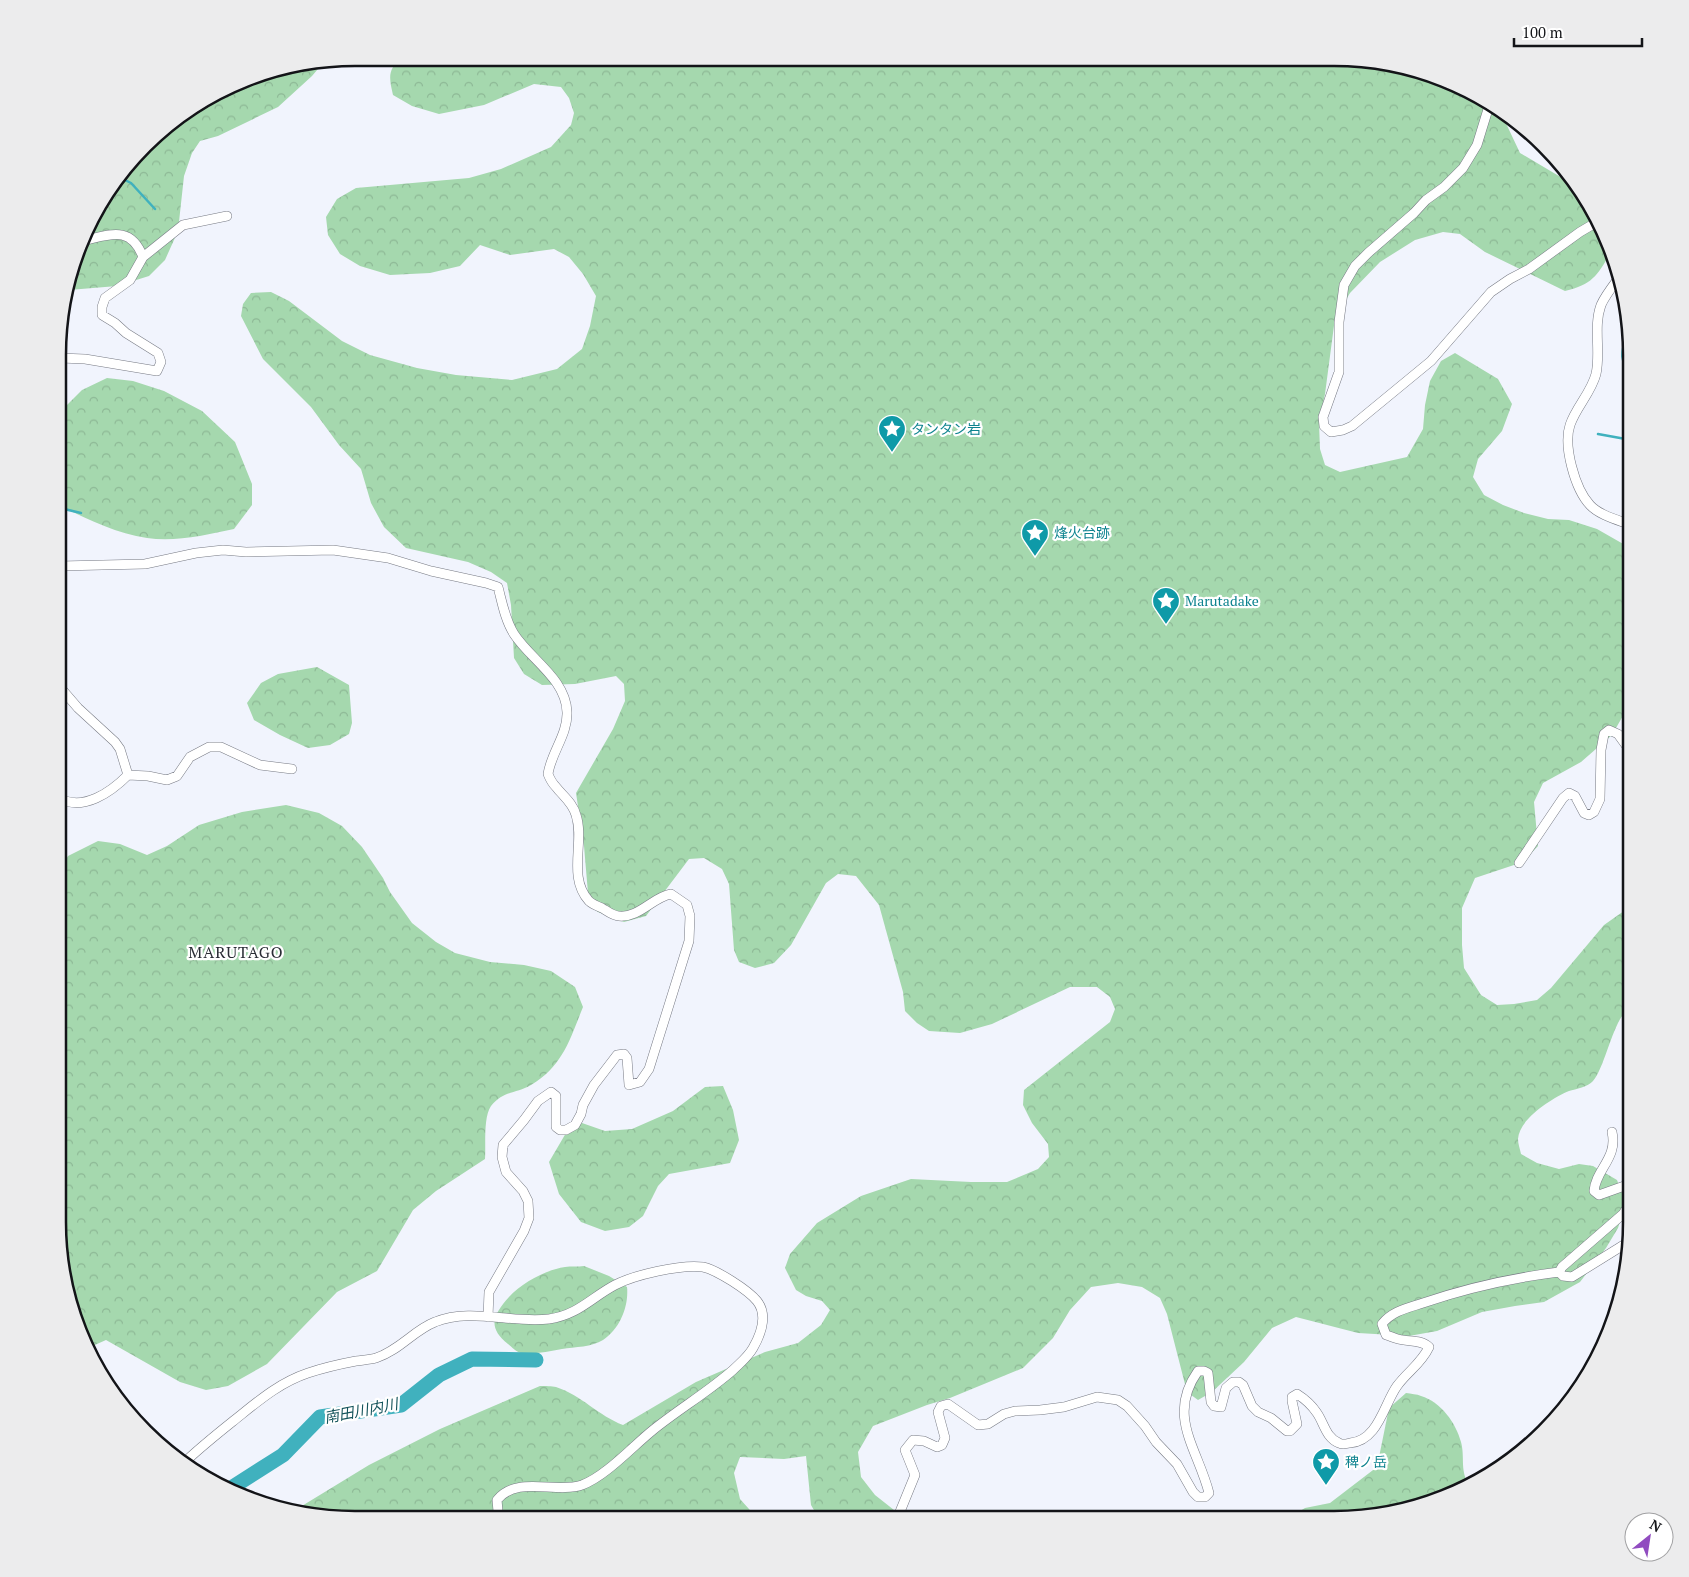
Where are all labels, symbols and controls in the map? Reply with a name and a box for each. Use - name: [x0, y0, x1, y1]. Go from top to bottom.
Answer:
- scale bar: [1514, 15, 1642, 47]
- text: 100 m: [1522, 22, 1563, 42]
- place icon: タンタン岩: [877, 414, 907, 453]
- place label: タンタン岩: [911, 419, 981, 438]
- place icon: 烽火台跡: [1020, 518, 1050, 557]
- place label: 烽火台跡: [1054, 523, 1110, 542]
- place icon: Marutadake: [1151, 586, 1181, 625]
- place label: Marutadake: [1185, 591, 1259, 610]
- district label: MARUTAGO: [188, 941, 284, 963]
- water label: 南田川内川: [322, 1393, 401, 1427]
- place icon: 稗ノ岳: [1311, 1447, 1341, 1486]
- place label: 稗ノ岳: [1345, 1452, 1387, 1471]
- north arrow: [1624, 1512, 1674, 1562]
- text: N: [1646, 1514, 1665, 1536]

